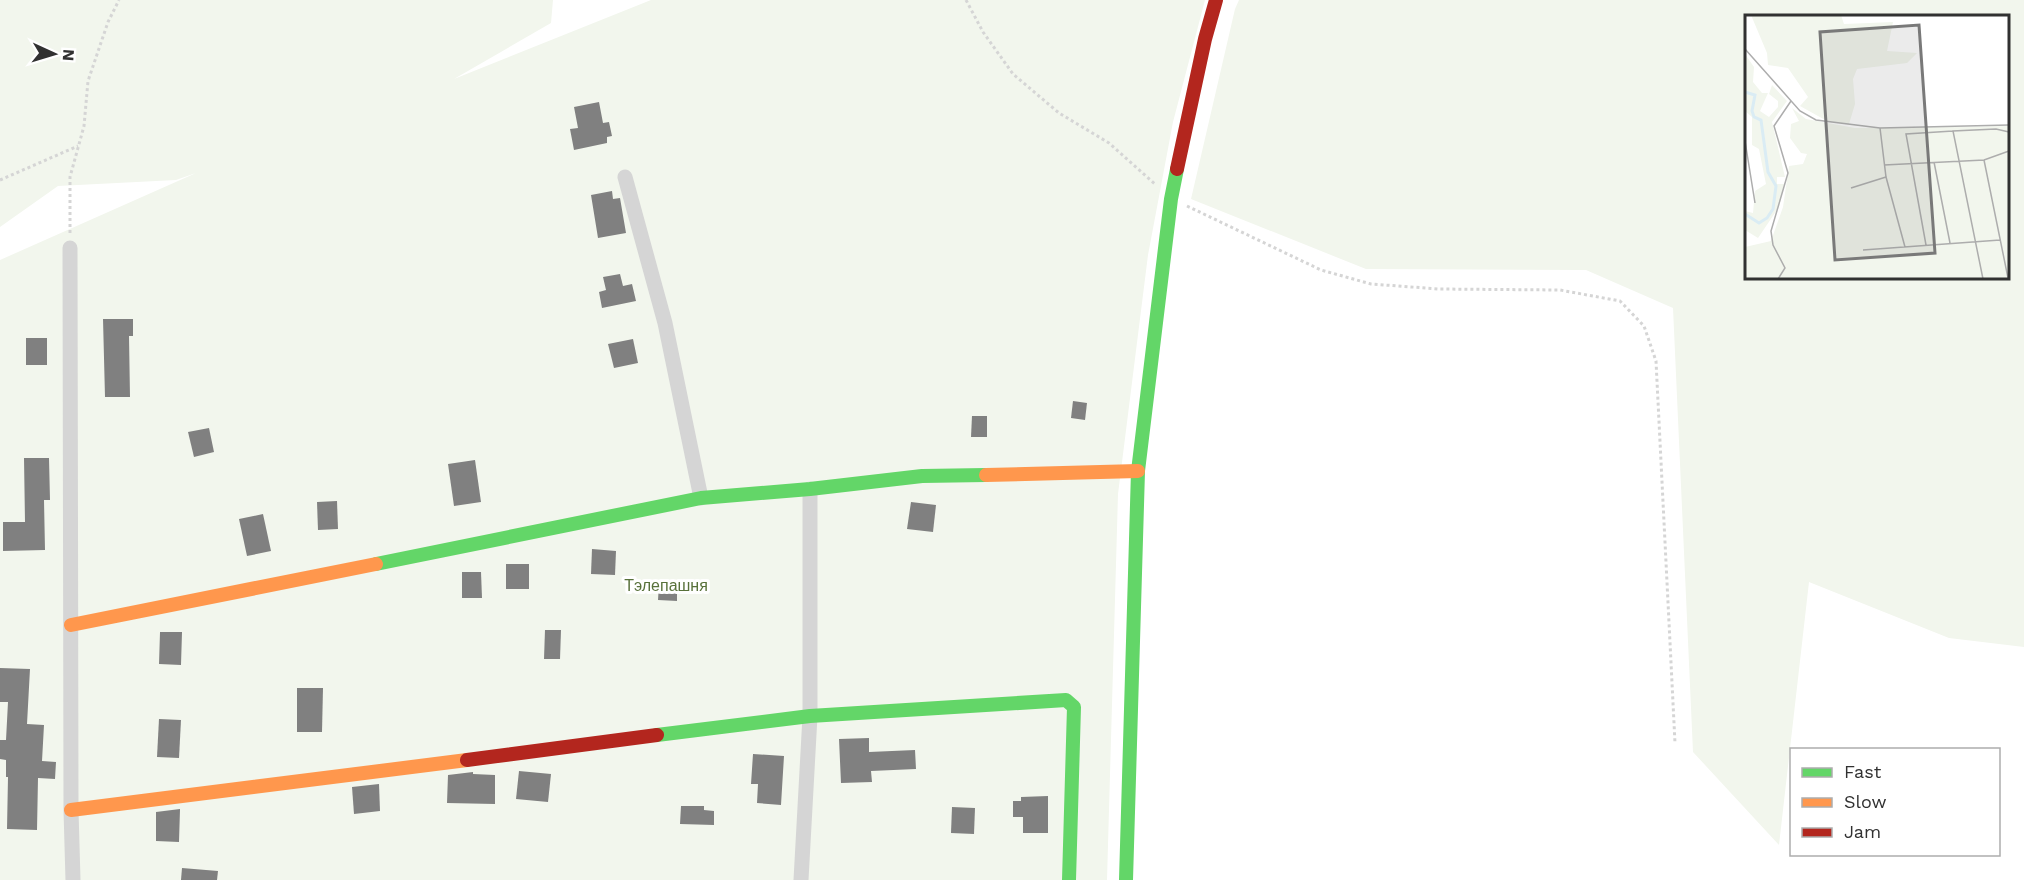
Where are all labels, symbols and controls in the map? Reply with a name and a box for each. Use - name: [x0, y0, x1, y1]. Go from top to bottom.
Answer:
- inset map: [1745, 15, 2009, 279]
- north arrow: [24, 24, 84, 84]
- text: N: [59, 48, 78, 62]
- park label: Тэлепашня: [624, 576, 708, 595]
- legend: [1790, 748, 2000, 856]
- text: Fast: [1844, 761, 1882, 782]
- text: Slow: [1844, 791, 1887, 812]
- text: Jam: [1844, 821, 1881, 842]

